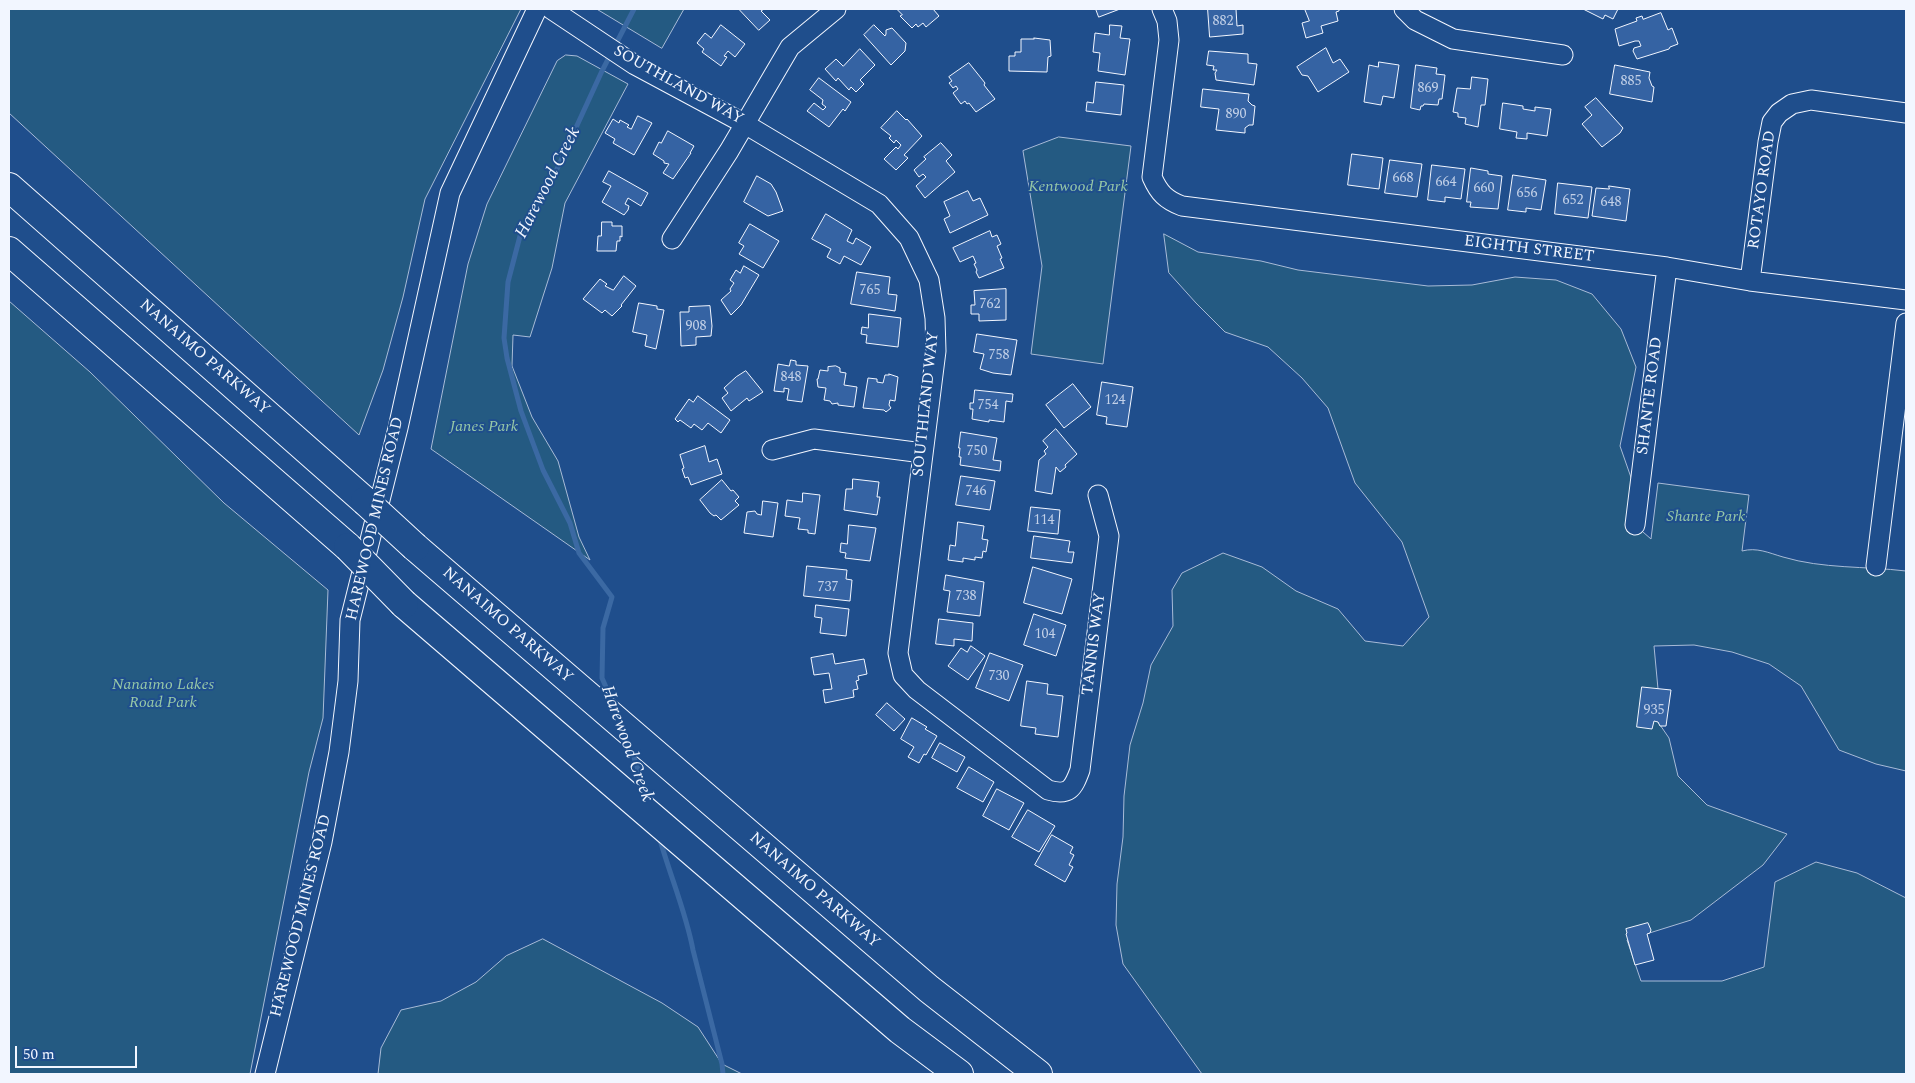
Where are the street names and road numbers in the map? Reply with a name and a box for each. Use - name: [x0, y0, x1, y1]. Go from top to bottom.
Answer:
- street label: SOUTHLAND WAY: [609, 42, 747, 130]
- street label: ROTAYO ROAD: [1745, 129, 1781, 251]
- street label: EIGHTH STREET: [1463, 232, 1595, 268]
- street label: NANAIMO PARKWAY: [135, 296, 273, 420]
- street label: SOUTHLAND WAY: [910, 330, 944, 478]
- street label: SHANTE ROAD: [1634, 336, 1668, 456]
- street label: HAREWOOD MINES ROAD: [343, 415, 409, 623]
- street label: NANAIMO PARKWAY: [438, 564, 576, 688]
- street label: TANNIS WAY: [1079, 591, 1111, 697]
- street label: HAREWOOD MINES ROAD: [267, 813, 337, 1019]
- street label: NANAIMO PARKWAY: [745, 829, 883, 953]

